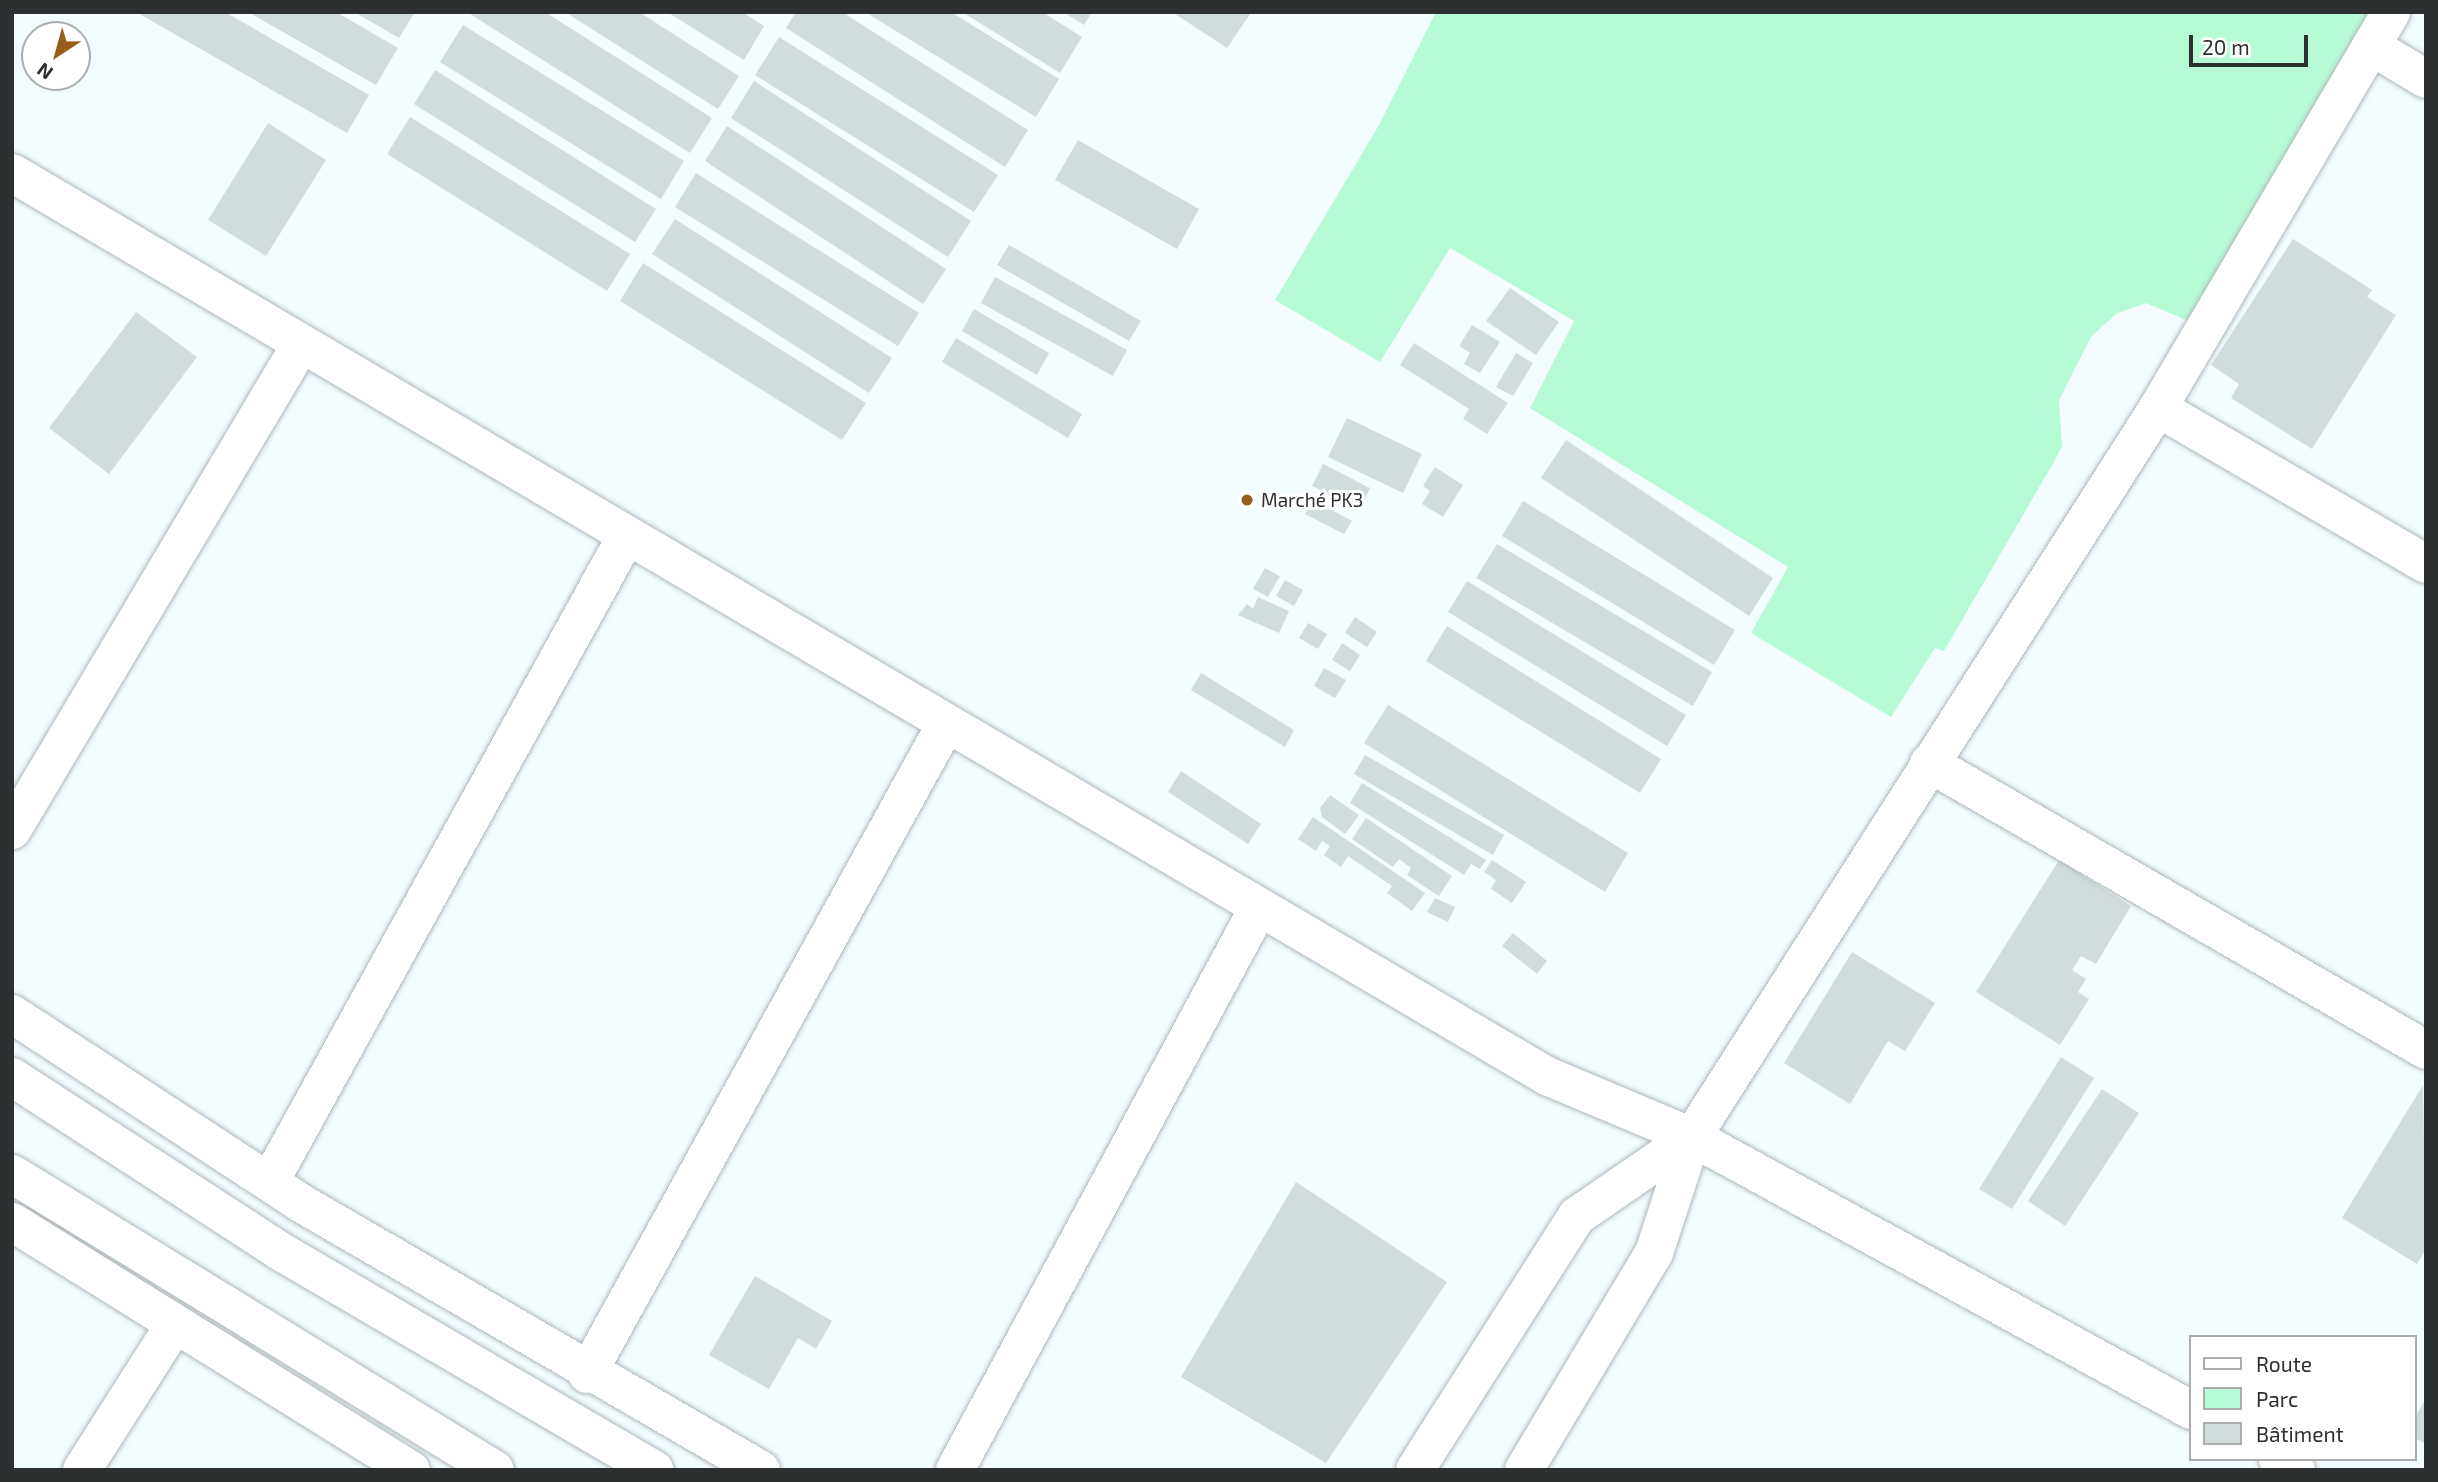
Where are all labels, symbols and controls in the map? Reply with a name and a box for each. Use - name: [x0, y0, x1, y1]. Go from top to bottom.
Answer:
- north arrow: [21, 21, 91, 91]
- scale bar: [2193, 21, 2312, 65]
- text: 20 m: [2202, 34, 2250, 59]
- text: N: [32, 58, 57, 85]
- place label: Marché PK3: [1261, 489, 1363, 511]
- marker: Marché PK3: [1239, 492, 1255, 508]
- legend: [2190, 1335, 2417, 1461]
- text: Route: [2256, 1351, 2312, 1376]
- text: Parc: [2256, 1386, 2298, 1411]
- text: Bâtiment: [2256, 1421, 2344, 1446]

